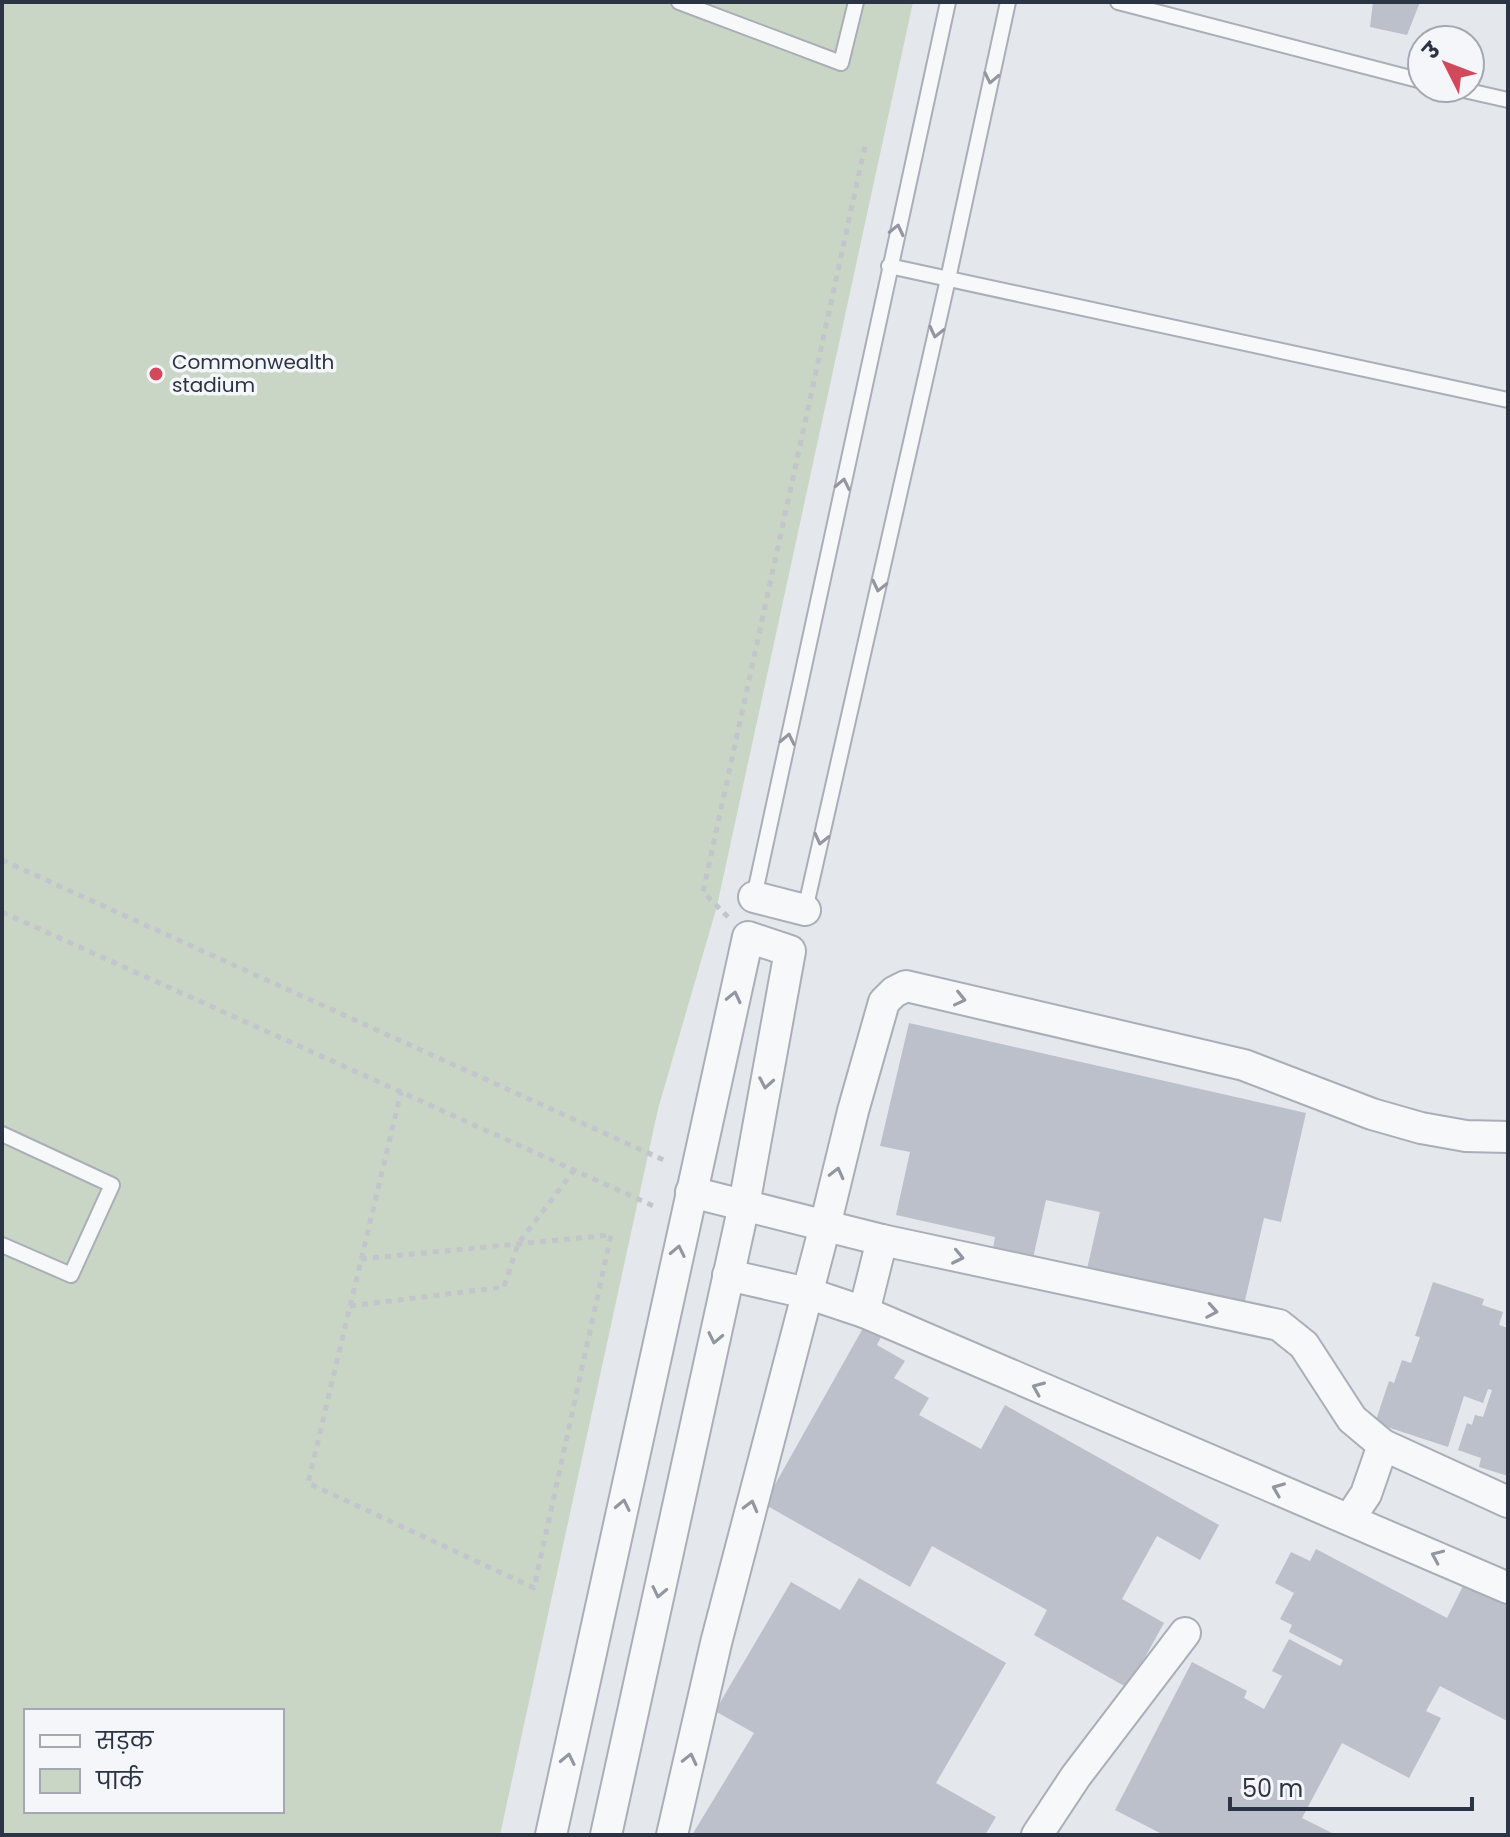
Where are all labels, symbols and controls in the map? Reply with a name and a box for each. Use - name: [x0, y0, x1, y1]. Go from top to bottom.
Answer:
- north arrow: [1406, 24, 1486, 104]
- text: उ: [1415, 36, 1448, 67]
- one-way arrow: [983, 71, 1000, 85]
- one-way arrow: [888, 224, 905, 238]
- one-way arrow: [928, 325, 945, 339]
- place label: Commonwealth stadium: [172, 348, 334, 399]
- marker: Commonwealth stadium: [147, 365, 165, 383]
- one-way arrow: [834, 478, 851, 492]
- one-way arrow: [871, 579, 888, 592]
- one-way arrow: [779, 732, 796, 746]
- one-way arrow: [813, 832, 830, 846]
- one-way arrow: [952, 989, 966, 1006]
- one-way arrow: [725, 990, 742, 1004]
- one-way arrow: [759, 1076, 776, 1090]
- one-way arrow: [828, 1167, 845, 1181]
- one-way arrow: [669, 1244, 686, 1258]
- one-way arrow: [951, 1248, 964, 1265]
- one-way arrow: [1206, 1302, 1219, 1319]
- one-way arrow: [707, 1330, 724, 1344]
- one-way arrow: [1032, 1382, 1046, 1398]
- one-way arrow: [1272, 1482, 1286, 1499]
- one-way arrow: [614, 1498, 631, 1512]
- one-way arrow: [742, 1500, 759, 1514]
- one-way arrow: [1430, 1550, 1445, 1566]
- one-way arrow: [651, 1584, 668, 1598]
- legend: [24, 1709, 284, 1813]
- text: सड़क: [95, 1724, 154, 1757]
- one-way arrow: [559, 1752, 576, 1766]
- one-way arrow: [680, 1753, 697, 1766]
- scale bar: [1230, 1761, 1472, 1811]
- text: पार्क: [95, 1764, 144, 1797]
- text: 50 m: [1242, 1772, 1303, 1805]

